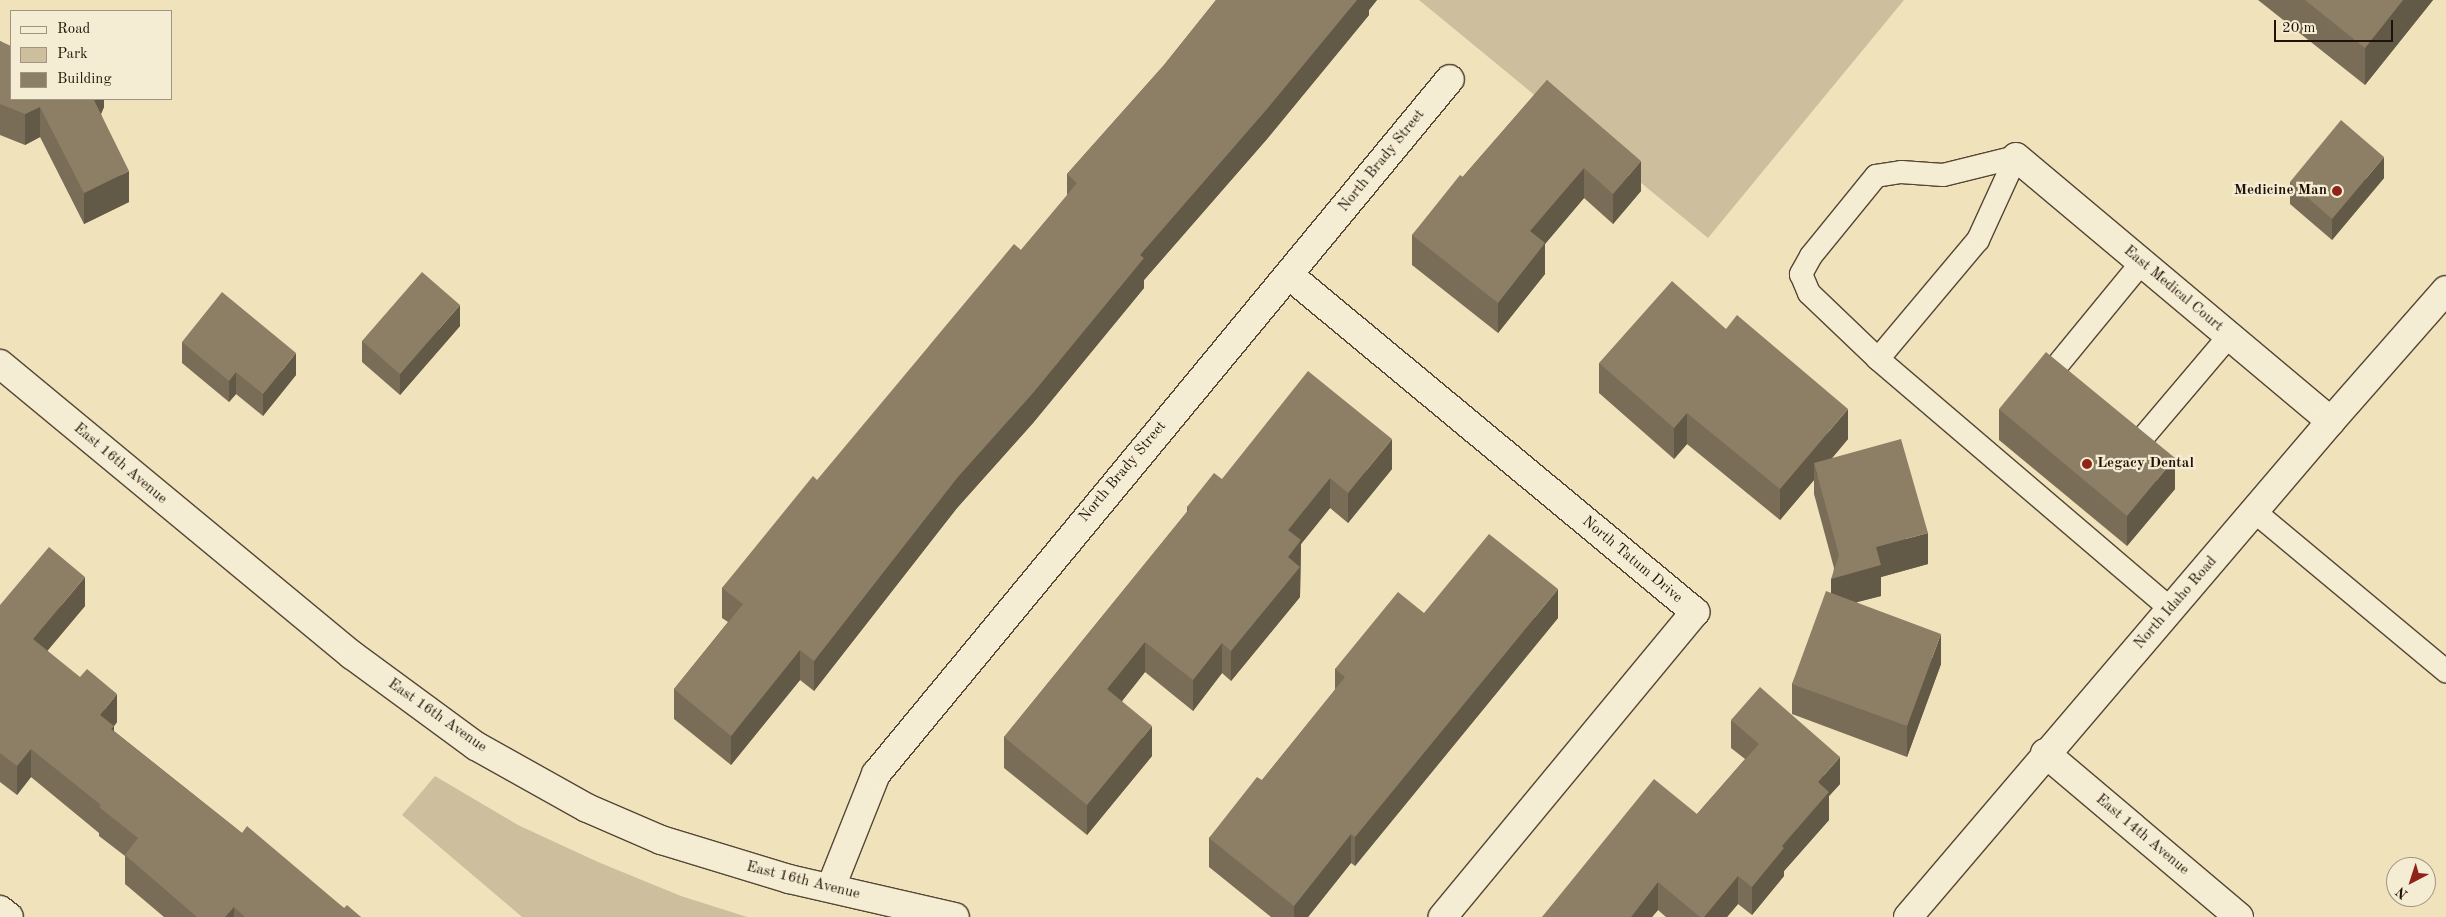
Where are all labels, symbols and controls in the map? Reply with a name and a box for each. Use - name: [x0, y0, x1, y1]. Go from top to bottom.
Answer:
- legend: [10, 10, 172, 100]
- scale bar: [2276, 10, 2395, 42]
- text: 20 m: [2282, 21, 2316, 36]
- text: Road: [57, 22, 90, 37]
- text: Park: [57, 47, 88, 62]
- text: Building: [57, 72, 112, 87]
- street label: North Brady Street: [1335, 106, 1429, 216]
- place label: Medicine Man: [2234, 182, 2327, 200]
- marker: Medicine Man: [2331, 185, 2343, 197]
- street label: East Medical Court: [2120, 242, 2226, 336]
- street label: North Brady Street: [1075, 418, 1171, 526]
- street label: East 16th Avenue: [70, 420, 170, 508]
- place label: Legacy Dental: [2097, 455, 2194, 473]
- marker: Legacy Dental: [2081, 458, 2093, 470]
- street label: North Tatum Drive: [1578, 513, 1686, 607]
- street label: North Idaho Road: [2131, 553, 2221, 653]
- street label: East 16th Avenue: [384, 675, 490, 757]
- street label: East 14th Avenue: [2092, 791, 2192, 879]
- north arrow: [2386, 857, 2436, 907]
- street label: East 16th Avenue: [744, 858, 862, 904]
- text: N: [2393, 884, 2411, 902]

